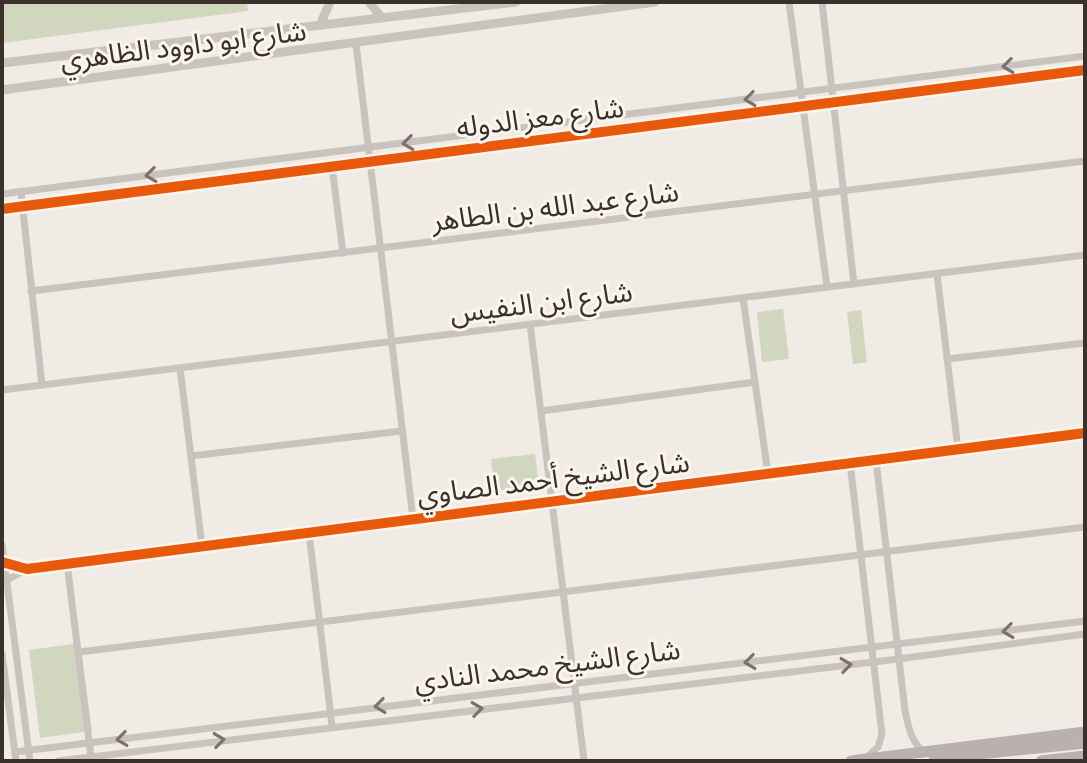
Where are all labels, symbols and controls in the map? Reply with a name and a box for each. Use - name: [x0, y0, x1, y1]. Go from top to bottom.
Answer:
- street label: شارع ابو داوود الظاهري: [58, 12, 309, 81]
- one-way arrow: [1001, 57, 1015, 74]
- street label: شارع معز الدوله: [454, 89, 626, 148]
- one-way arrow: [743, 90, 757, 107]
- one-way arrow: [402, 134, 415, 151]
- one-way arrow: [144, 167, 157, 184]
- street label: شارع عبد الله بن الطاهر: [429, 173, 681, 242]
- street label: شارع ابن النفيس: [448, 273, 635, 334]
- street label: شارع الشيخ أحمد الصاوي: [415, 443, 692, 516]
- one-way arrow: [1001, 622, 1015, 639]
- street label: شارع الشيخ محمد النادي: [412, 631, 683, 703]
- one-way arrow: [743, 654, 756, 671]
- one-way arrow: [840, 656, 853, 673]
- one-way arrow: [373, 698, 386, 715]
- one-way arrow: [470, 701, 484, 718]
- one-way arrow: [115, 730, 128, 747]
- one-way arrow: [213, 732, 226, 749]

